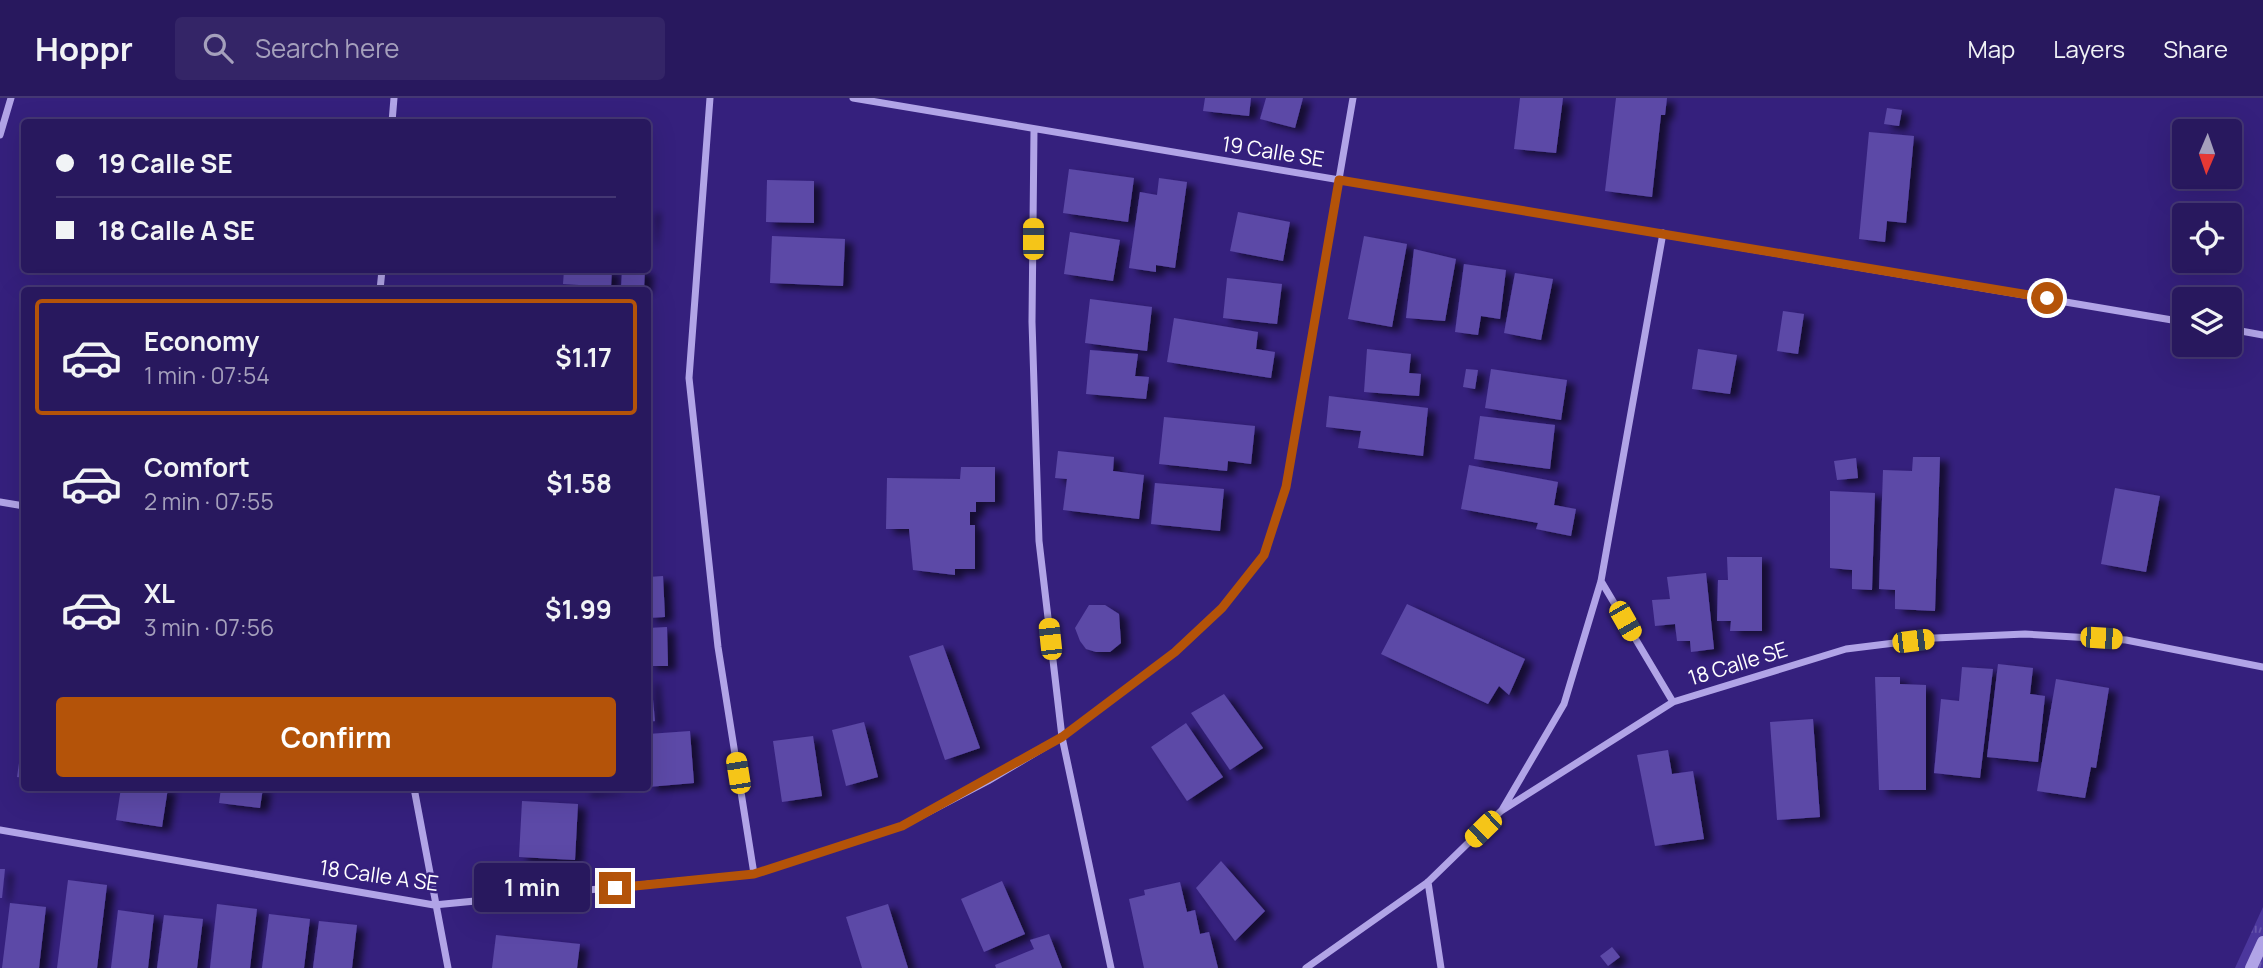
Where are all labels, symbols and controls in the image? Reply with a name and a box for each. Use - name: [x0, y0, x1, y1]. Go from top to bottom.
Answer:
- search box: [175, 17, 665, 80]
- text: Hoppr: [35, 26, 133, 71]
- icon: search: [199, 29, 237, 67]
- text: Search here: [255, 30, 400, 66]
- text: Map: [1968, 32, 2015, 65]
- text: Layers: [2053, 32, 2125, 65]
- text: Share: [2163, 32, 2228, 65]
- north arrow: [2172, 119, 2242, 189]
- map controls: [2172, 119, 2242, 357]
- street label: 19 Calle SE: [1220, 129, 1326, 173]
- text: 19 Calle SE: [98, 145, 233, 181]
- button: locate: [2172, 203, 2242, 273]
- text: 18 Calle A SE: [98, 212, 255, 248]
- car: [1023, 218, 1044, 260]
- route start: [2031, 282, 2063, 314]
- button: layers: [2172, 287, 2242, 357]
- text: Economy: [144, 323, 259, 359]
- icon: car: [60, 326, 123, 389]
- text: $1.17: [555, 339, 612, 375]
- text: 1 min · 07:54: [144, 359, 270, 391]
- text: Comfort: [144, 449, 250, 485]
- icon: car: [60, 452, 123, 515]
- text: $1.58: [546, 465, 612, 501]
- text: 2 min · 07:55: [144, 485, 274, 517]
- text: XL: [144, 575, 175, 611]
- icon: car: [60, 578, 123, 641]
- text: $1.99: [545, 591, 612, 627]
- car: [1606, 598, 1645, 644]
- text: 3 min · 07:56: [144, 611, 274, 643]
- car: [1038, 617, 1063, 661]
- car: [2080, 626, 2123, 650]
- car: [1891, 628, 1936, 654]
- street label: 18 Calle SE: [1685, 635, 1791, 691]
- button: Confirm: [56, 697, 616, 777]
- car: [725, 751, 752, 795]
- car: [1461, 807, 1506, 851]
- street label: 18 Calle A SE: [318, 853, 440, 897]
- callout: 1 min: [475, 864, 590, 912]
- text: 1 min: [504, 871, 560, 903]
- route end: [599, 872, 631, 904]

